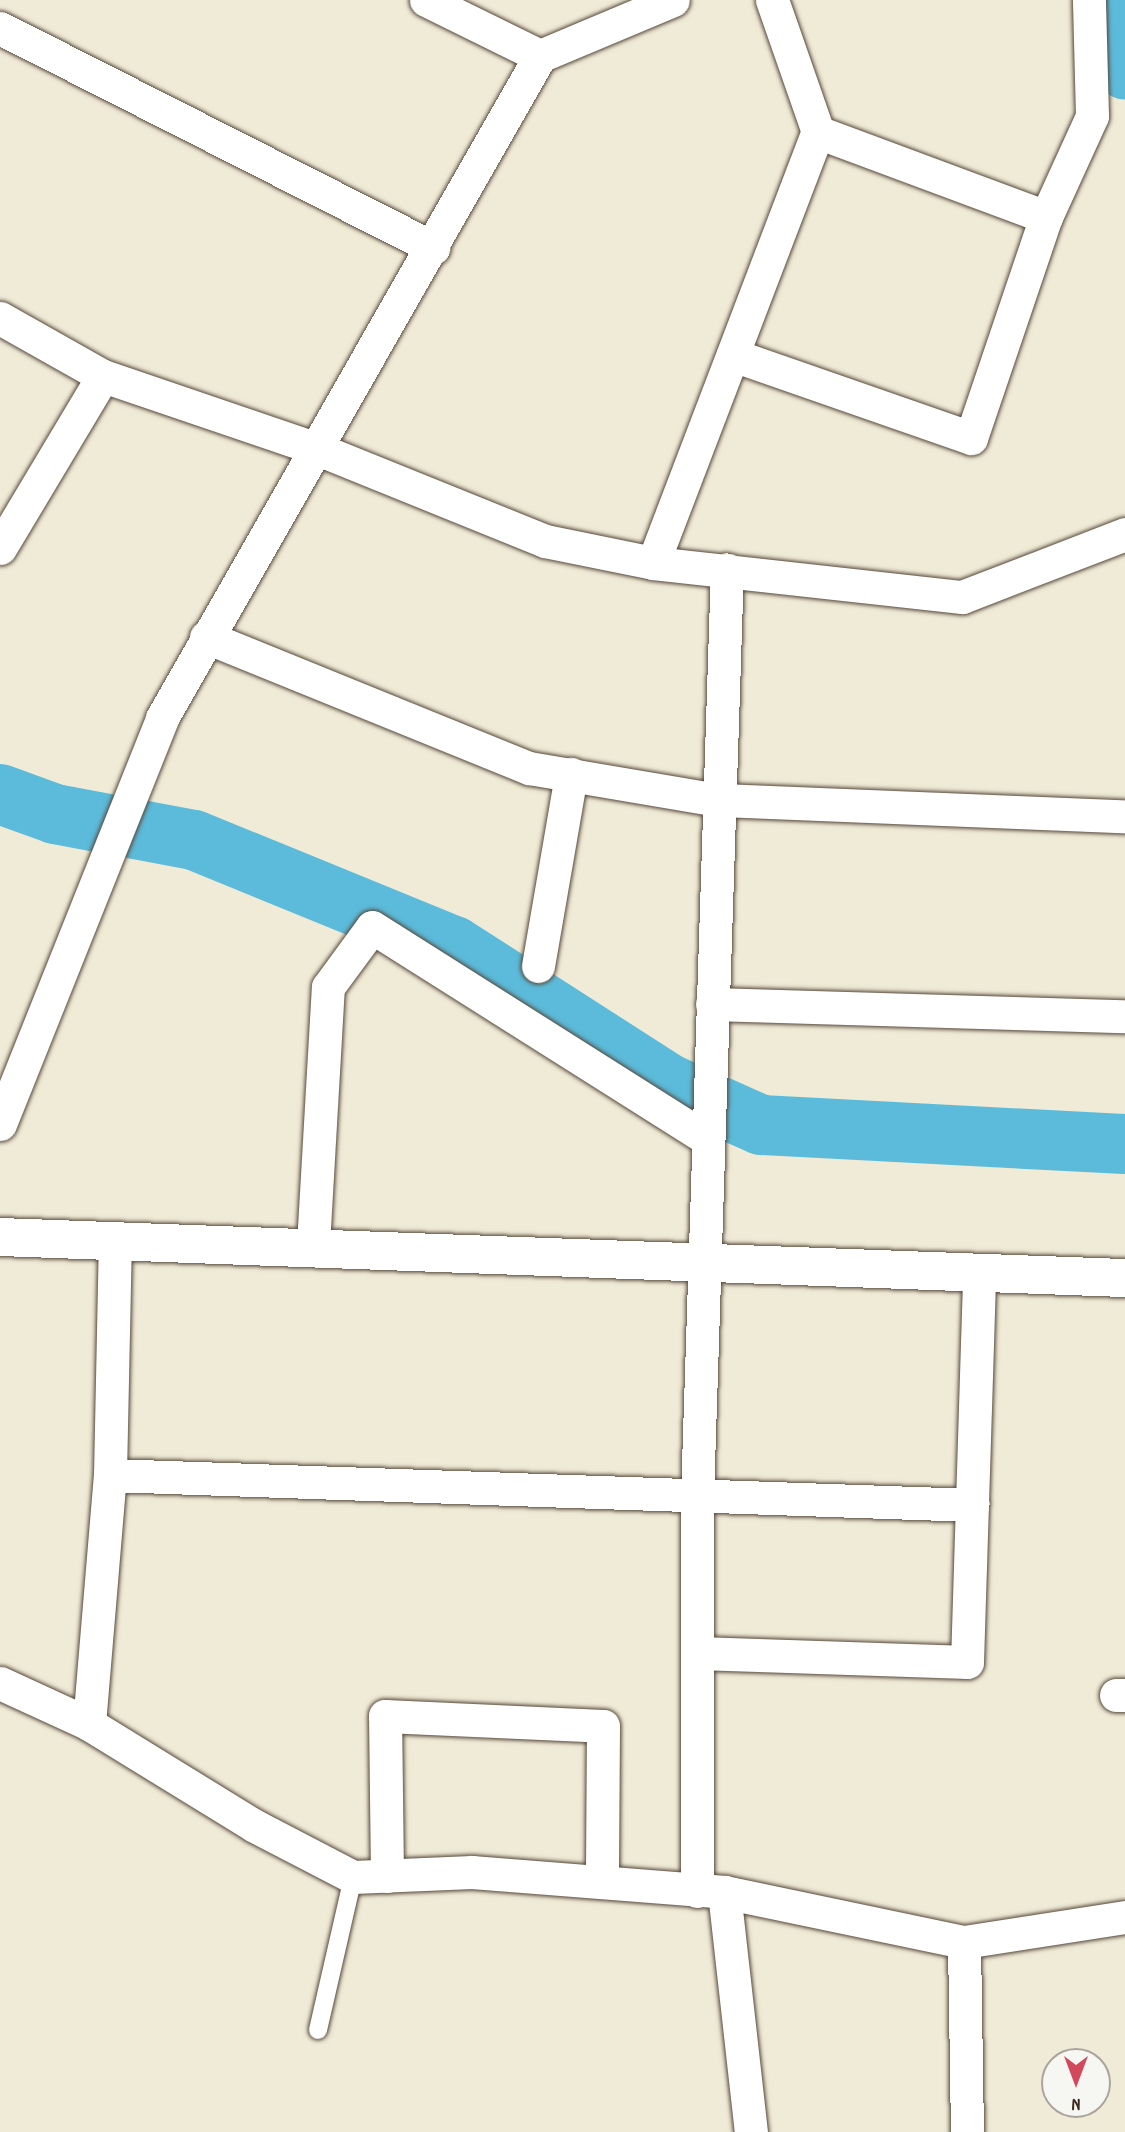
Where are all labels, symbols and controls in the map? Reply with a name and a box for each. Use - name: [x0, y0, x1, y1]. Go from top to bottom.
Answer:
- north arrow: [1041, 2048, 1111, 2118]
- text: N: [1071, 2089, 1081, 2116]

